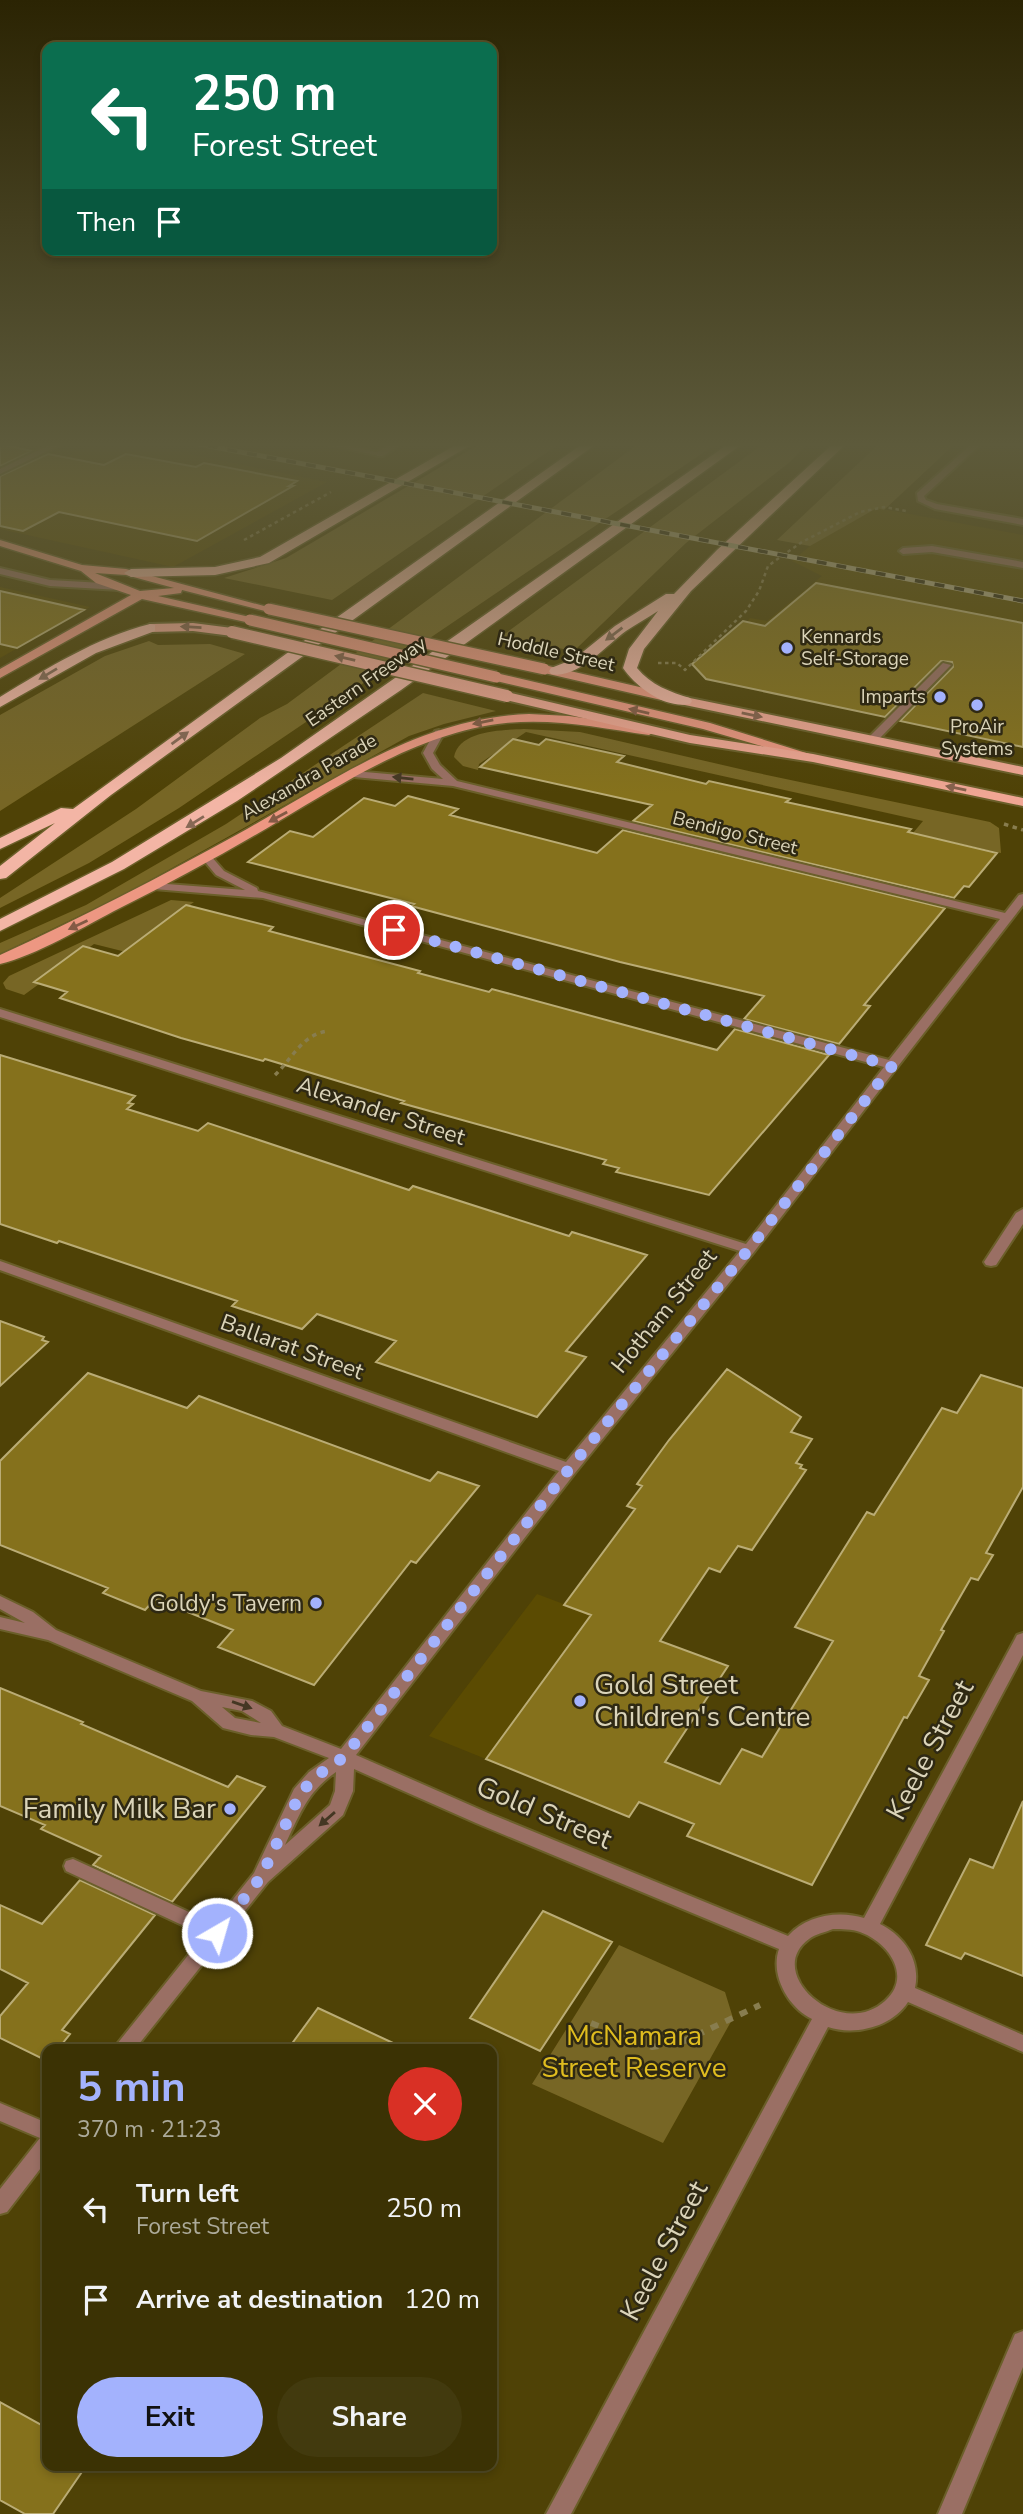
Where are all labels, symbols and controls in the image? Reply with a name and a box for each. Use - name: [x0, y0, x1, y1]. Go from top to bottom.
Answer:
- text: 250 m: [192, 60, 336, 127]
- icon: left: [77, 70, 168, 161]
- text: Forest Street: [192, 124, 377, 167]
- icon: arrive: [150, 203, 188, 241]
- text: Then: [77, 205, 136, 240]
- one-way arrow: [180, 621, 202, 632]
- place label: Kennards Self-Storage: [801, 624, 909, 672]
- street label: Hoddle Street: [495, 626, 617, 678]
- one-way arrow: [606, 626, 624, 641]
- street label: Eastern Freeway: [300, 631, 432, 733]
- marker: Kennards Self-Storage: [779, 640, 795, 656]
- one-way arrow: [334, 653, 356, 664]
- one-way arrow: [38, 668, 57, 681]
- place label: Imparts: [861, 684, 926, 710]
- marker: Imparts: [932, 689, 948, 705]
- marker: ProAir Systems: [969, 697, 985, 713]
- one-way arrow: [628, 705, 650, 716]
- one-way arrow: [741, 710, 763, 721]
- place label: ProAir Systems: [941, 714, 1013, 762]
- one-way arrow: [472, 717, 494, 728]
- street label: Alexandra Parade: [236, 728, 382, 826]
- one-way arrow: [171, 731, 189, 745]
- one-way arrow: [392, 773, 414, 784]
- one-way arrow: [945, 782, 967, 793]
- street label: Bendigo Street: [670, 805, 800, 861]
- one-way arrow: [268, 811, 287, 823]
- one-way arrow: [186, 816, 205, 828]
- pin: [364, 900, 424, 960]
- icon: arrive: [375, 911, 413, 949]
- one-way arrow: [67, 920, 88, 931]
- street label: Alexander Street: [293, 1069, 470, 1153]
- street label: Hotham Street: [604, 1242, 724, 1380]
- street label: Ballarat Street: [216, 1307, 369, 1388]
- place label: Goldy's Tavern: [149, 1588, 302, 1619]
- marker: Goldy's Tavern: [308, 1595, 324, 1611]
- place label: Gold Street Children's Centre: [594, 1666, 810, 1736]
- street label: Keele Street: [877, 1673, 983, 1827]
- marker: Gold Street Children's Centre: [572, 1693, 588, 1709]
- one-way arrow: [231, 1700, 252, 1711]
- street label: Gold Street: [470, 1767, 618, 1859]
- place label: Family Milk Bar: [23, 1790, 216, 1828]
- marker: Family Milk Bar: [222, 1801, 238, 1817]
- one-way arrow: [319, 1811, 336, 1826]
- position arrow: [180, 1896, 254, 1970]
- park label: McNamara Street Reserve: [541, 2017, 727, 2087]
- text: 5 min: [77, 2059, 186, 2116]
- button: close: [388, 2067, 462, 2141]
- text: 370 m · 21:23: [77, 2114, 222, 2145]
- street label: Keele Street: [611, 2174, 717, 2328]
- text: Turn left: [136, 2176, 239, 2211]
- icon: left: [77, 2190, 115, 2228]
- text: 250 m: [386, 2191, 462, 2226]
- text: Forest Street: [136, 2211, 269, 2242]
- icon: arrive: [77, 2281, 115, 2319]
- text: Arrive at destination: [136, 2282, 383, 2317]
- text: 120 m: [404, 2282, 480, 2317]
- button: Exit: [77, 2377, 263, 2457]
- button: Share: [277, 2377, 462, 2457]

